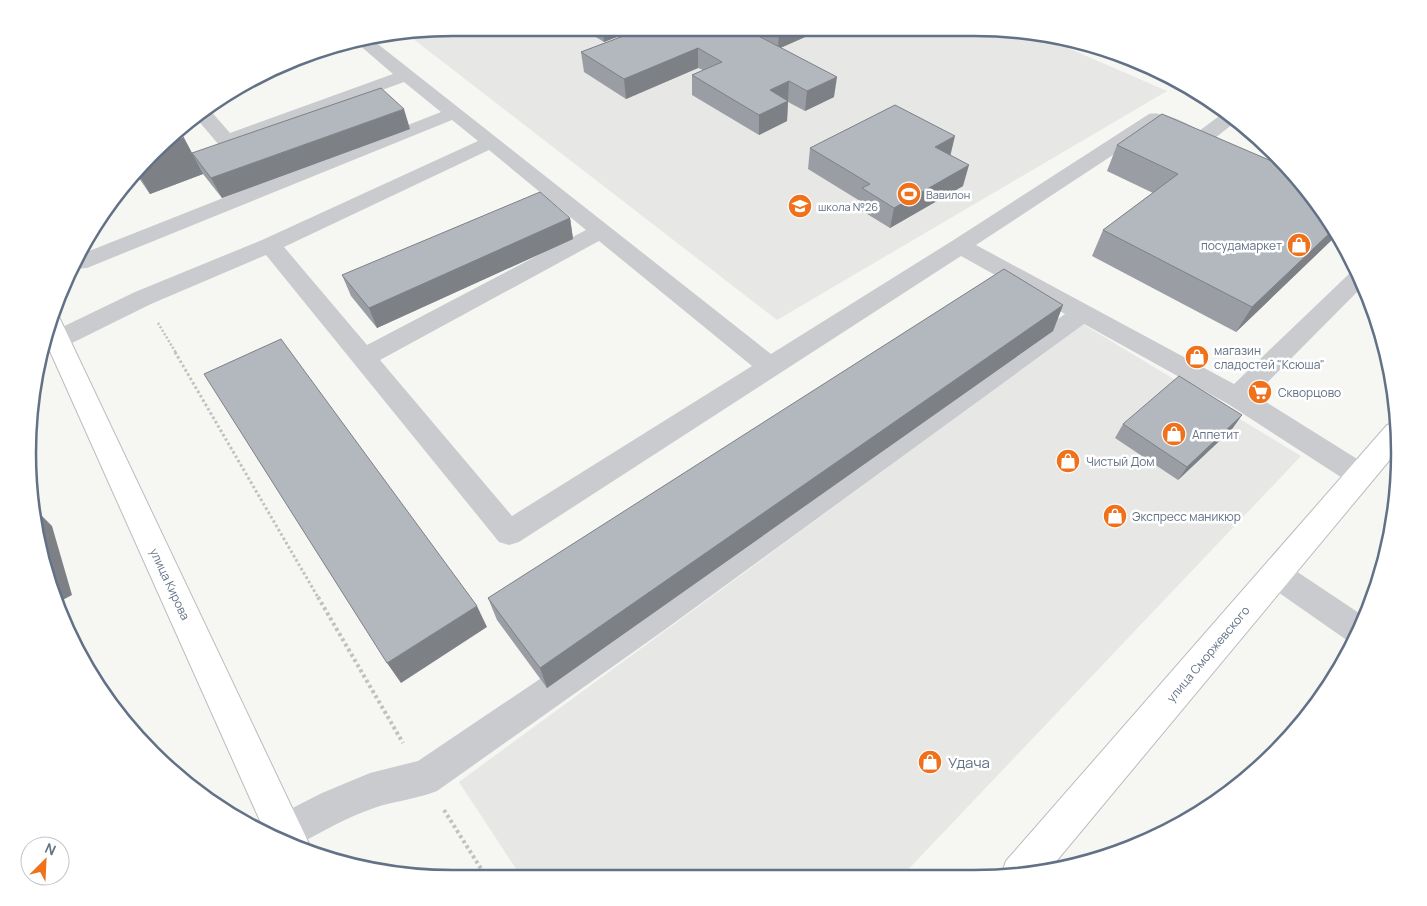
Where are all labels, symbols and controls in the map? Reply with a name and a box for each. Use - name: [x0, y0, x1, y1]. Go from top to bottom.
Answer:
- sports icon: Вавилон: [896, 181, 922, 207]
- place label: Вавилон: [926, 187, 970, 202]
- school or university icon: школа №26: [787, 193, 813, 219]
- place label: школа №26: [818, 199, 878, 214]
- shop icon: посудамаркет: [1286, 232, 1312, 258]
- place label: посудамаркет: [1201, 237, 1282, 254]
- place label: магазин сладостей "Ксюша": [1214, 342, 1325, 373]
- shop icon: магазин сладостей "Ксюша": [1184, 344, 1210, 370]
- supermarket icon: Скворцово: [1247, 379, 1273, 405]
- place label: Скворцово: [1278, 384, 1341, 401]
- shop icon: Аппетит: [1161, 421, 1187, 447]
- place label: Аппетит: [1192, 426, 1239, 443]
- shop icon: Чистый Дом: [1055, 448, 1081, 474]
- place label: Чистый Дом: [1086, 453, 1155, 470]
- shop icon: Экспресс маникюр: [1102, 503, 1128, 529]
- place label: Экспресс маникюр: [1132, 508, 1241, 525]
- street label: улица Кирова: [146, 545, 194, 623]
- street label: улица Сморжевского: [1163, 602, 1253, 706]
- shop icon: Удача: [917, 749, 943, 775]
- place label: Удача: [948, 752, 990, 773]
- north arrow: [20, 836, 70, 886]
- text: N: [42, 838, 59, 859]

